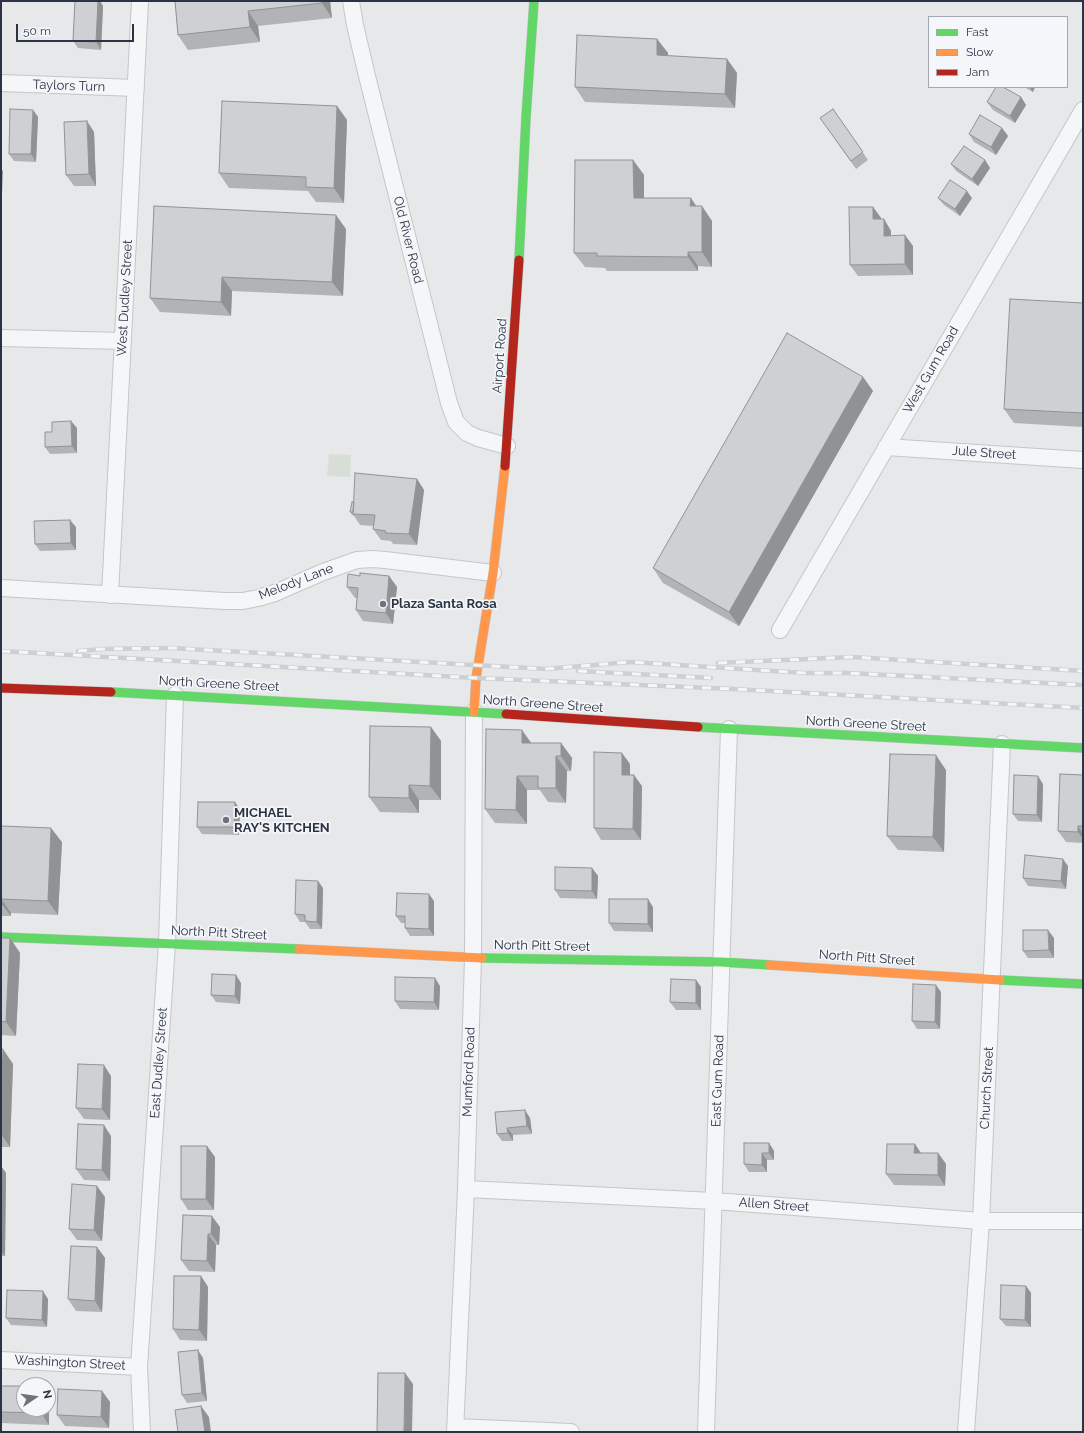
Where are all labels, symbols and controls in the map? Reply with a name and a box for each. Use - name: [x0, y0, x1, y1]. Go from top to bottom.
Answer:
- scale bar: [18, 16, 136, 42]
- legend: [928, 16, 1068, 88]
- text: 50 m: [23, 24, 51, 38]
- text: Fast: [966, 25, 989, 39]
- text: Slow: [966, 45, 993, 59]
- text: Jam: [966, 65, 989, 79]
- street label: Taylors Turn: [32, 77, 106, 95]
- street label: Old River Road: [390, 195, 426, 285]
- street label: West Dudley Street: [114, 239, 136, 357]
- street label: Airport Road: [490, 318, 510, 394]
- street label: West Gum Road: [900, 324, 962, 416]
- street label: Jule Street: [951, 443, 1017, 463]
- street label: Melody Lane: [257, 561, 335, 603]
- place label: Plaza Santa Rosa: [391, 596, 497, 612]
- marker: Plaza Santa Rosa: [378, 599, 388, 609]
- street label: North Greene Street: [158, 673, 280, 695]
- street label: North Greene Street: [482, 692, 604, 716]
- street label: North Greene Street: [805, 713, 927, 735]
- place label: MICHAEL RAY'S KITCHEN: [234, 805, 330, 836]
- marker: MICHAEL RAY'S KITCHEN: [221, 815, 231, 825]
- street label: North Pitt Street: [170, 923, 268, 943]
- street label: North Pitt Street: [494, 937, 590, 955]
- street label: North Pitt Street: [818, 947, 916, 969]
- street label: East Dudley Street: [147, 1007, 171, 1119]
- street label: Mumford Road: [460, 1027, 478, 1117]
- street label: East Gum Road: [709, 1035, 727, 1127]
- street label: Church Street: [977, 1046, 997, 1130]
- street label: Allen Street: [738, 1195, 810, 1215]
- street label: Washington Street: [14, 1352, 126, 1374]
- north arrow: [16, 1377, 56, 1417]
- text: N: [40, 1389, 54, 1400]

